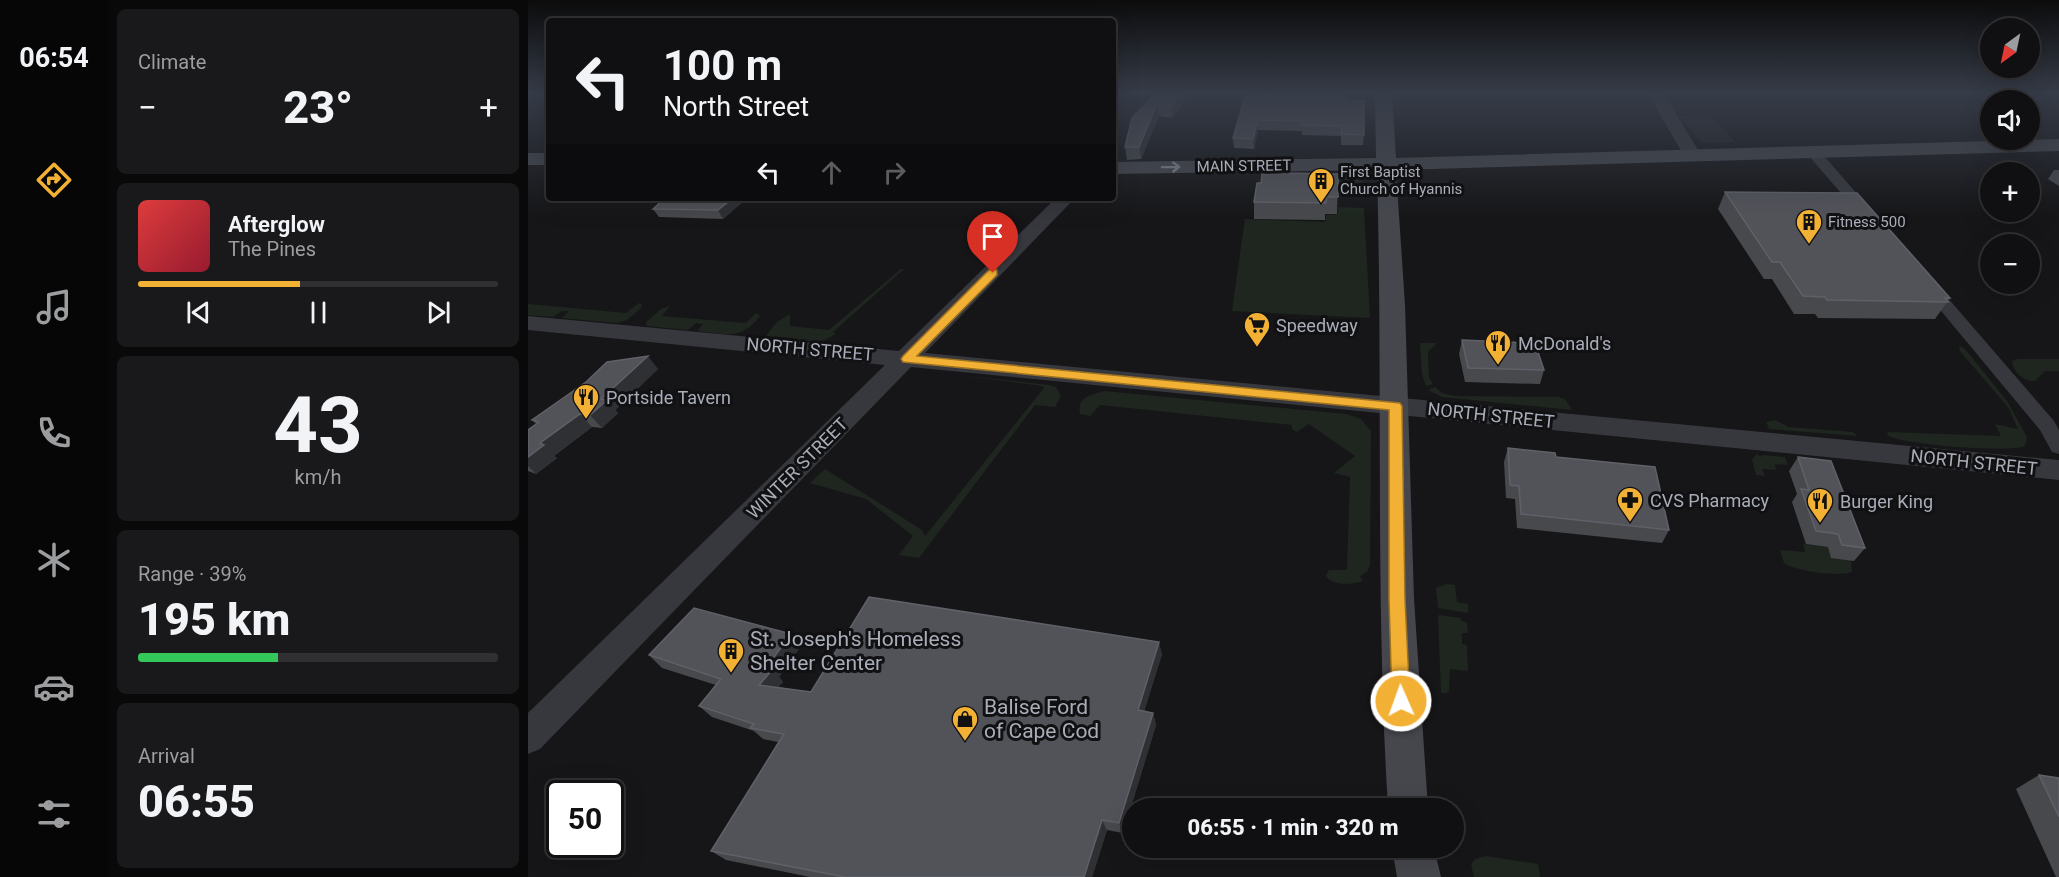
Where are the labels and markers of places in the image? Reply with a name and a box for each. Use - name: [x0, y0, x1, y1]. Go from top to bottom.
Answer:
- place label: First Baptist Church of Hyannis: [1340, 163, 1462, 198]
- building icon: First Baptist Church of Hyannis: [1306, 166, 1336, 204]
- building icon: Fitness 500: [1794, 207, 1824, 245]
- pin: [967, 211, 1018, 273]
- place label: Fitness 500: [1828, 213, 1906, 231]
- supermarket icon: Speedway: [1242, 310, 1272, 348]
- place label: Speedway: [1276, 315, 1358, 336]
- restaurant icon: McDonald's: [1483, 328, 1513, 366]
- place label: McDonald's: [1518, 333, 1611, 354]
- restaurant icon: Portside Tavern: [571, 382, 601, 420]
- place label: Portside Tavern: [606, 387, 731, 408]
- pharmacy icon: CVS Pharmacy: [1615, 485, 1645, 523]
- restaurant icon: Burger King: [1805, 486, 1835, 524]
- place label: CVS Pharmacy: [1650, 490, 1769, 511]
- place label: Burger King: [1840, 491, 1933, 512]
- place label: St. Joseph's Homeless Shelter Center: [750, 627, 961, 675]
- building icon: St. Joseph's Homeless Shelter Center: [716, 636, 746, 674]
- place label: Balise Ford of Cape Cod: [984, 695, 1099, 743]
- shop icon: Balise Ford of Cape Cod: [950, 704, 980, 742]

